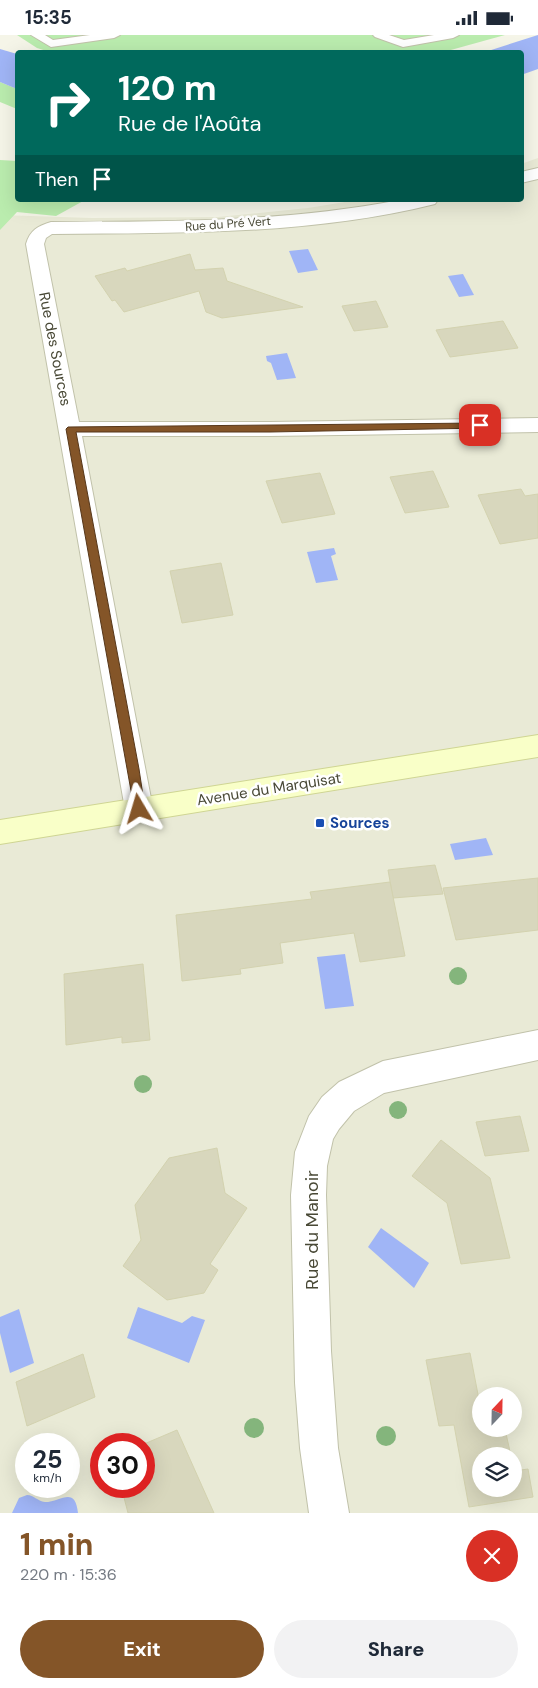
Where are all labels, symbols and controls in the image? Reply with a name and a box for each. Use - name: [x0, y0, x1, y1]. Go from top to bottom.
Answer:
- text: 15:35: [25, 5, 72, 30]
- text: 120 m: [118, 65, 217, 111]
- icon: right: [35, 70, 100, 135]
- text: Rue de l'Aoûta: [118, 109, 262, 138]
- icon: arrive: [88, 165, 116, 193]
- text: Then: [35, 167, 78, 192]
- street label: Rue du Pré Vert: [185, 213, 272, 235]
- street label: Rue des Sources: [34, 290, 76, 408]
- pin: [459, 404, 501, 446]
- icon: arrive: [466, 411, 494, 439]
- street label: Avenue du Marquisat: [195, 768, 343, 810]
- position arrow: [112, 782, 164, 834]
- place label: Sources: [330, 813, 390, 833]
- marker: Sources: [314, 817, 326, 829]
- street label: Rue du Manoir: [300, 1170, 324, 1290]
- north arrow: [472, 1387, 522, 1437]
- map controls: [472, 1387, 522, 1497]
- speed limit sign: 30: [90, 1433, 155, 1498]
- text: 25: [33, 1443, 62, 1476]
- button: layers: [472, 1447, 522, 1497]
- text: km/h: [33, 1470, 62, 1486]
- text: 1 min: [20, 1525, 93, 1564]
- button: close: [466, 1530, 518, 1582]
- text: 220 m · 15:36: [20, 1564, 117, 1585]
- button: Exit: [20, 1620, 264, 1678]
- button: Share: [274, 1620, 518, 1678]

